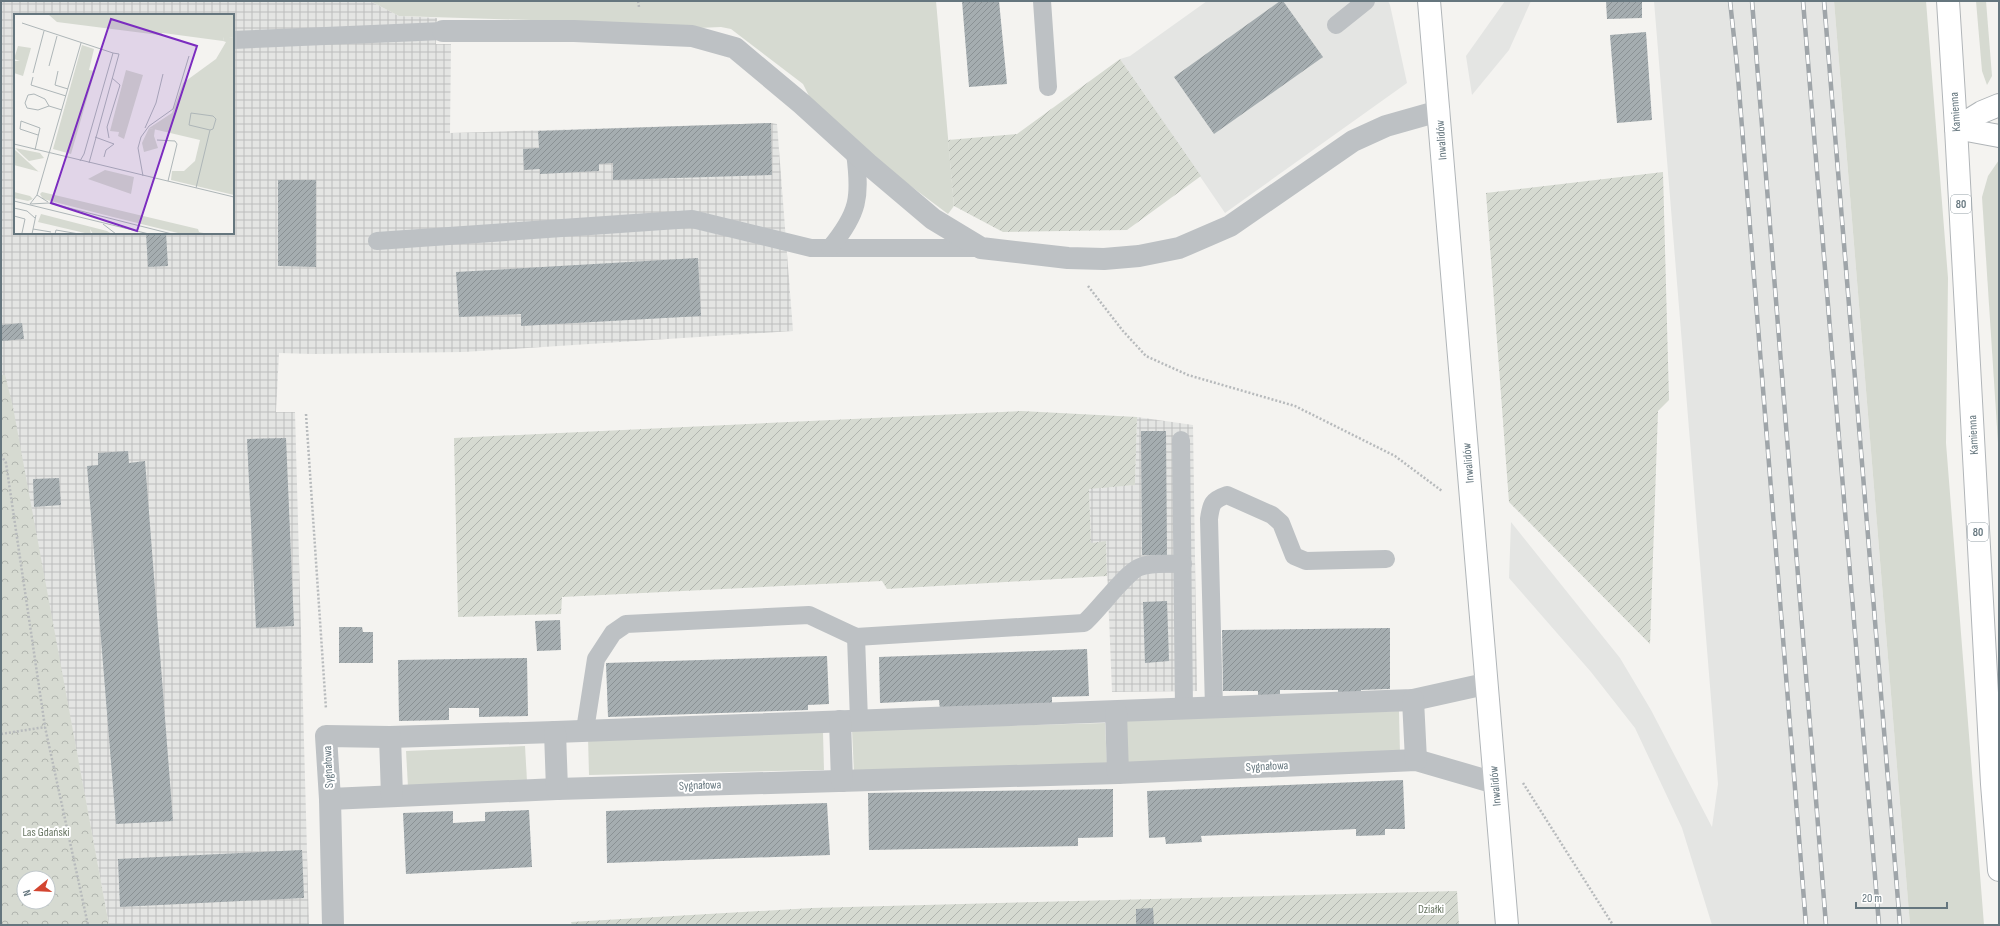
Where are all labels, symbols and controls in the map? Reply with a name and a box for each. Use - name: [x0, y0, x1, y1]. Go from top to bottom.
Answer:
- inset map: [14, 14, 234, 234]
- street label: Kamienna: [1947, 91, 1964, 132]
- street label: Inwalidów: [1433, 119, 1450, 161]
- road number: 80: [1951, 195, 1971, 213]
- street label: Kamienna: [1965, 414, 1982, 455]
- street label: Inwalidów: [1459, 442, 1478, 484]
- road number: 80: [1968, 523, 1988, 541]
- street label: Sygnałowa: [320, 745, 337, 789]
- street label: Sygnałowa: [1245, 758, 1289, 775]
- street label: Inwalidów: [1486, 765, 1505, 807]
- street label: Sygnałowa: [679, 777, 722, 794]
- park label: Las Gdański: [22, 825, 70, 840]
- north arrow: [16, 870, 56, 910]
- scale bar: [1856, 884, 1947, 910]
- text: N: [20, 888, 34, 898]
- text: 20 m: [1862, 891, 1882, 906]
- park label: Działki: [1418, 902, 1444, 917]

